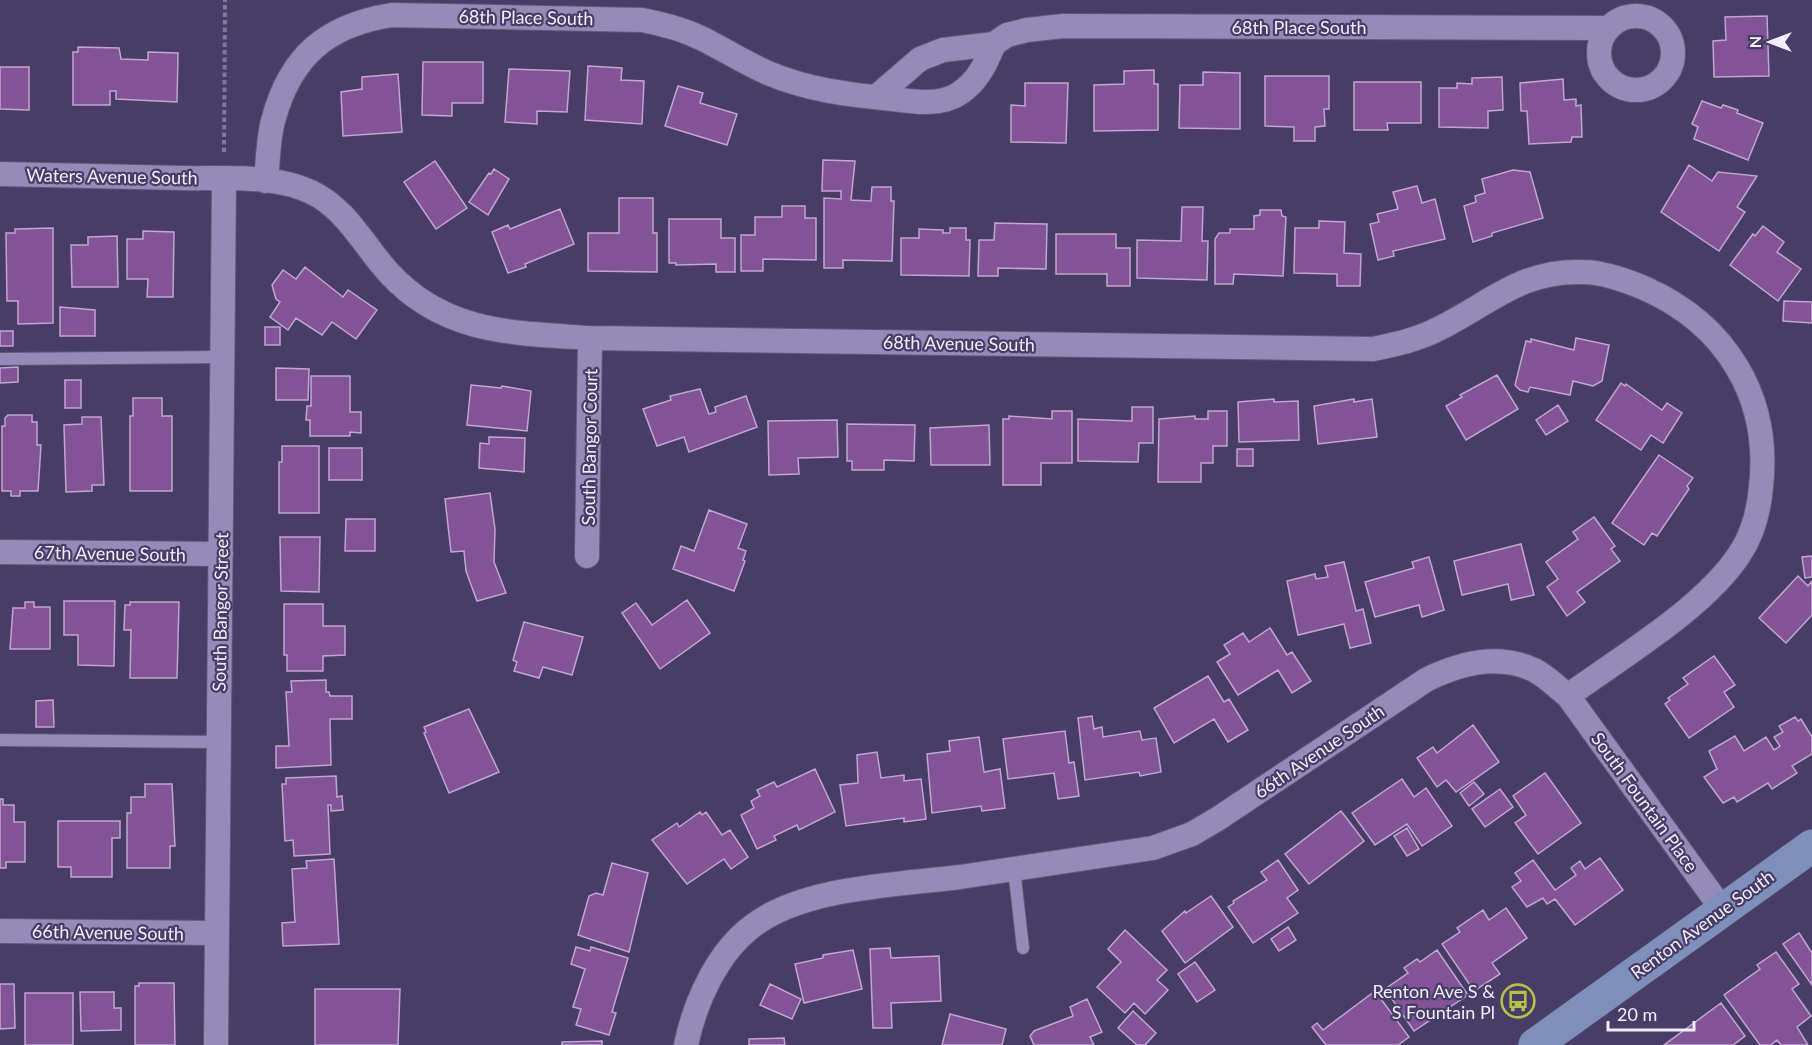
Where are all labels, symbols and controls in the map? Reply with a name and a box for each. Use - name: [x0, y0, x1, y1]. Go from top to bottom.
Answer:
- street label: 68th Place South: [458, 5, 594, 29]
- north arrow: [1740, 12, 1800, 72]
- street label: 68th Place South: [1232, 16, 1366, 38]
- text: N: [1745, 36, 1764, 48]
- street label: Waters Avenue South: [26, 164, 198, 188]
- street label: 68th Avenue South: [883, 331, 1035, 355]
- street label: South Bangor Court: [577, 368, 601, 526]
- street label: South Bangor Street: [208, 532, 232, 692]
- street label: 67th Avenue South: [34, 541, 186, 565]
- street label: 66th Avenue South: [1250, 699, 1388, 803]
- street label: South Fountain Place: [1587, 728, 1703, 876]
- street label: Renton Avenue South: [1626, 865, 1778, 983]
- street label: 66th Avenue South: [32, 920, 184, 944]
- place label: Renton Ave S & S Fountain Pl: [1372, 980, 1495, 1023]
- bus stop icon: Renton Ave S & S Fountain Pl: [1500, 983, 1536, 1019]
- scale bar: [1608, 994, 1694, 1032]
- text: 20 m: [1617, 1003, 1657, 1025]

